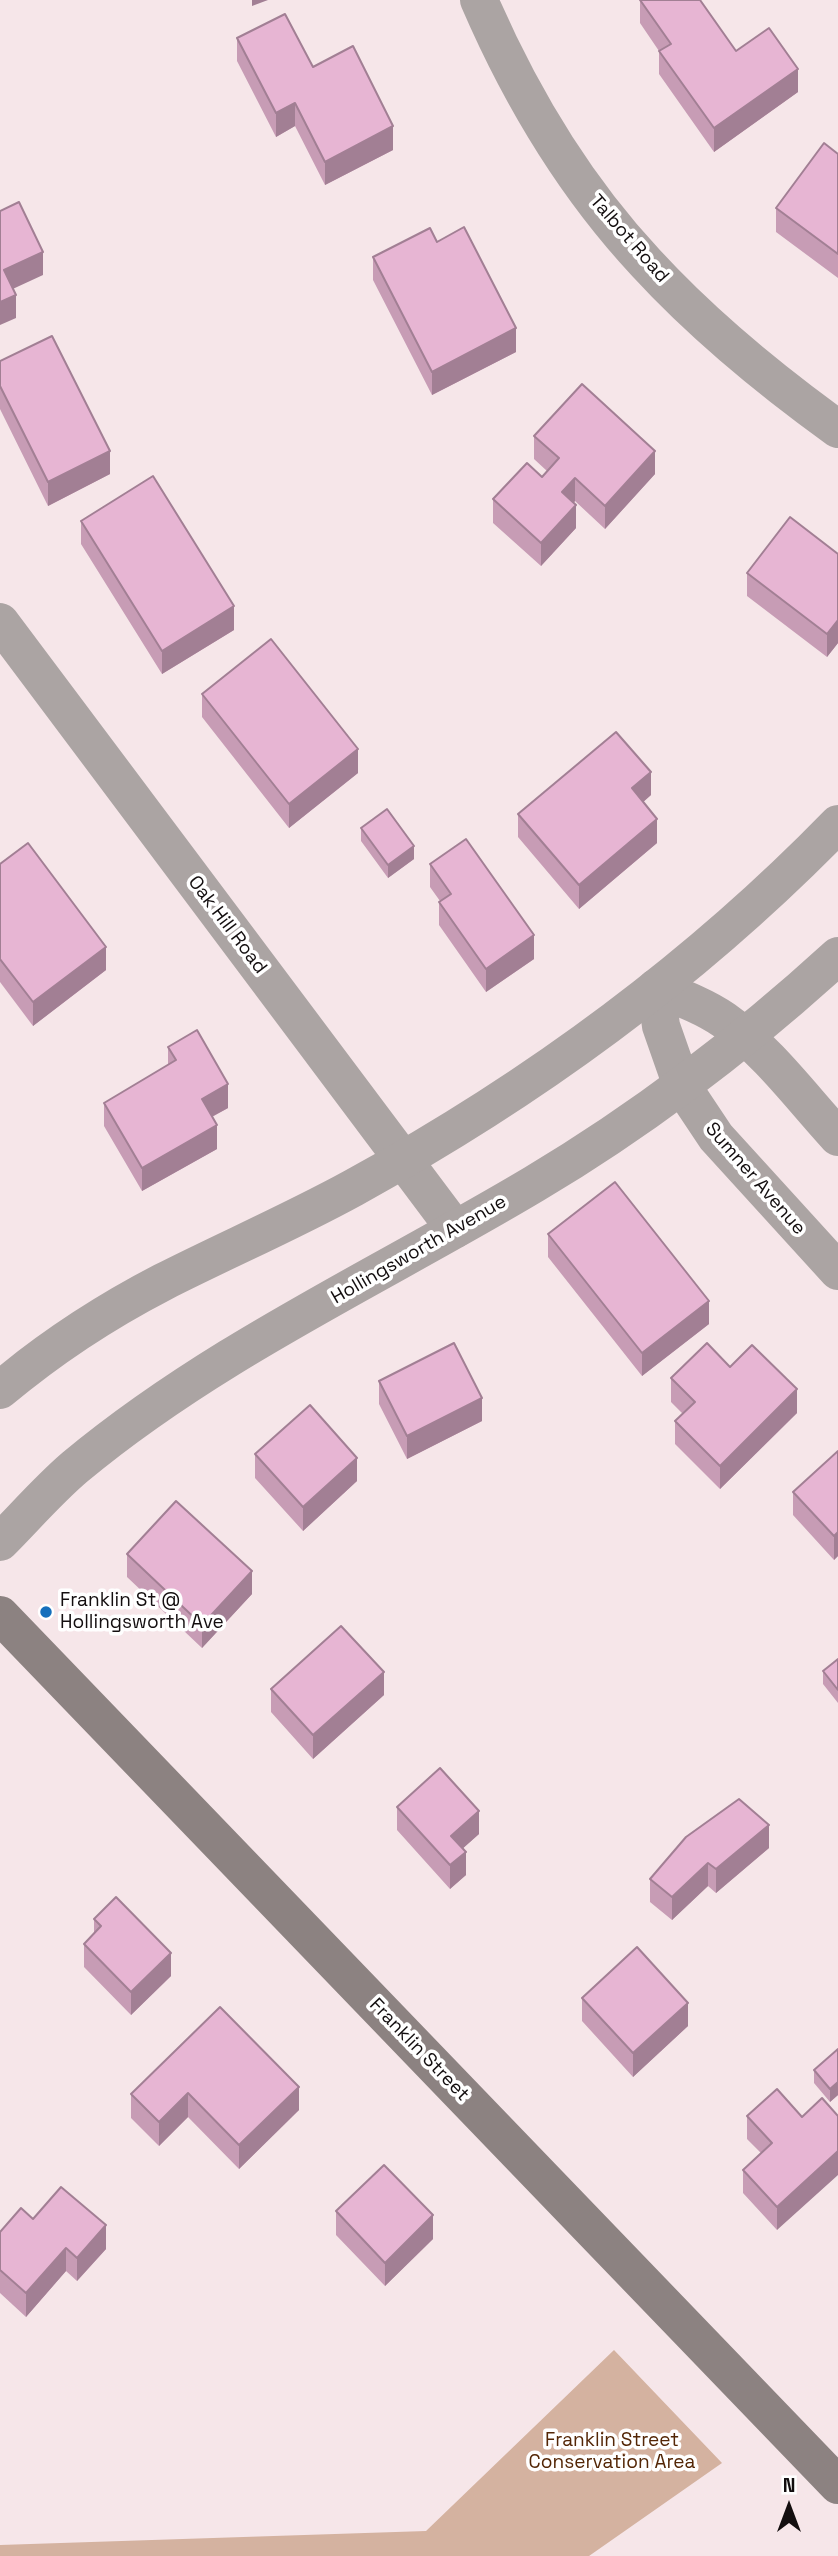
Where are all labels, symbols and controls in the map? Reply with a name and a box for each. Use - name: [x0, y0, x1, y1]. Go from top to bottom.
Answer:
- street label: Talbot Road: [585, 190, 673, 288]
- street label: Oak Hill Road: [183, 872, 271, 978]
- street label: Sumner Avenue: [700, 1118, 810, 1240]
- street label: Hollingsworth Avenue: [327, 1191, 511, 1309]
- place label: Franklin St @ Hollingsworth Ave: [60, 1590, 224, 1634]
- marker: Franklin St @ Hollingsworth Ave: [38, 1604, 54, 1620]
- street label: Franklin Street: [364, 1994, 474, 2106]
- park label: Franklin Street Conservation Area: [529, 2430, 695, 2474]
- north arrow: [754, 2472, 824, 2542]
- text: N: [783, 2473, 795, 2498]

